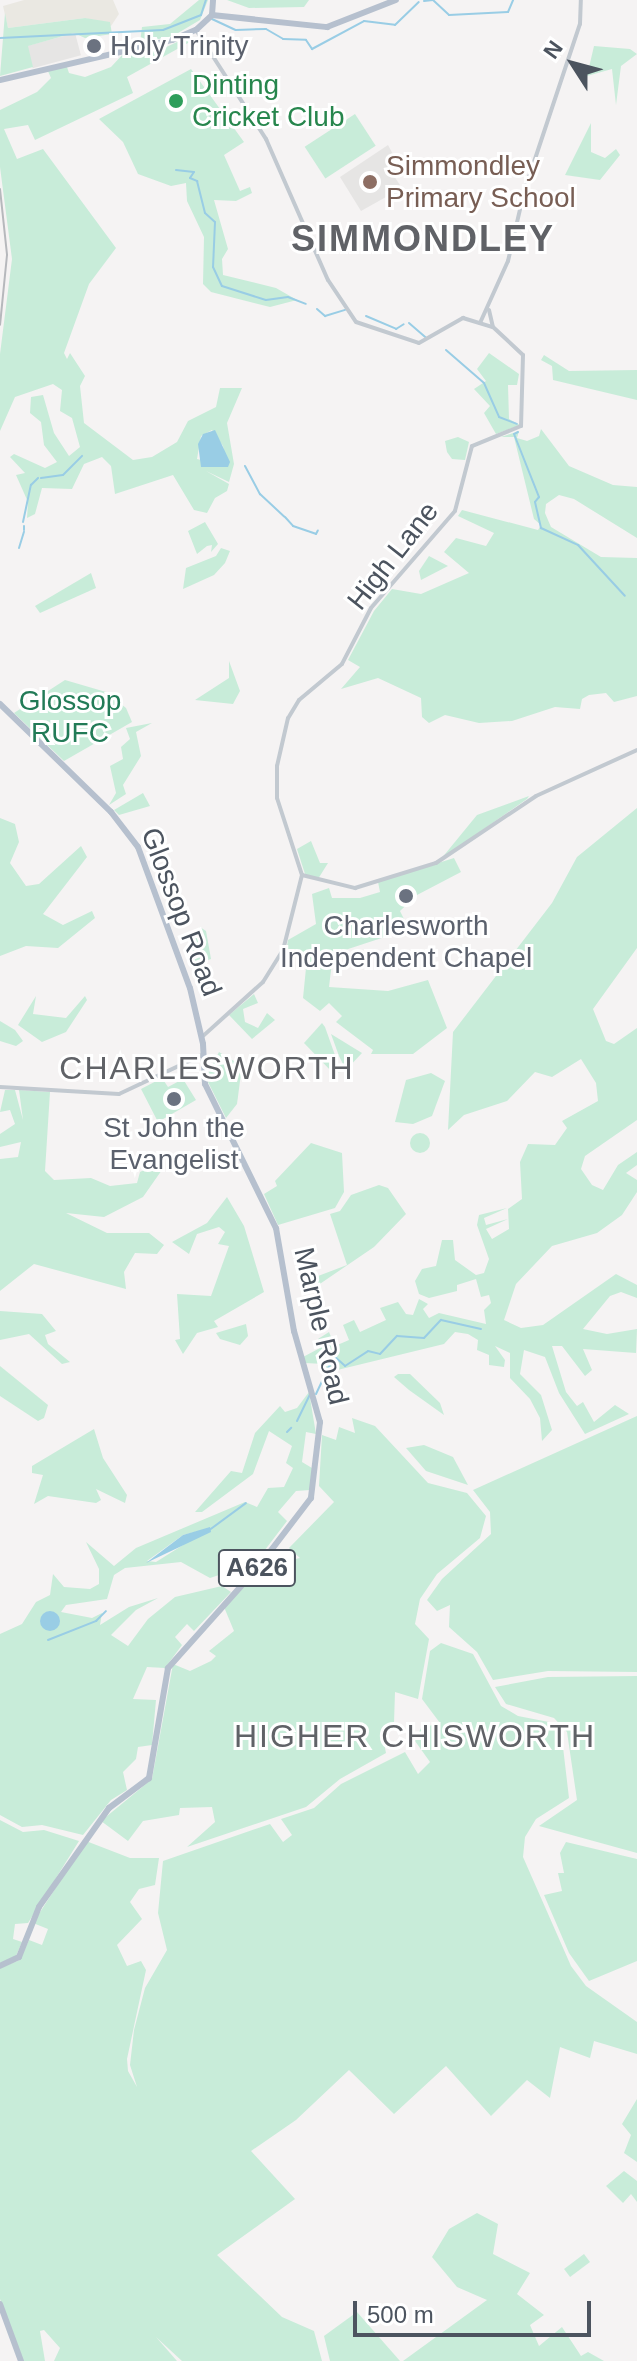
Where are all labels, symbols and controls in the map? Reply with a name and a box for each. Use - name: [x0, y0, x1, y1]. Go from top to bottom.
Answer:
- north arrow: [533, 24, 613, 104]
- place label: Holy Trinity: [110, 29, 249, 63]
- text: N: [538, 36, 568, 63]
- marker: Holy Trinity: [85, 37, 103, 55]
- place label: Dinting Cricket Club: [192, 68, 344, 134]
- marker: Dinting Cricket Club: [167, 92, 185, 110]
- place label: Simmondley Primary School: [386, 149, 576, 215]
- marker: Simmondley Primary School: [361, 173, 379, 191]
- district label: SIMMONDLEY: [291, 217, 555, 261]
- street label: High Lane: [340, 495, 446, 617]
- park label: Glossop RUFC: [19, 684, 121, 750]
- street label: Glossop Road: [134, 823, 228, 1001]
- marker: Charlesworth Independent Chapel: [397, 887, 415, 905]
- place label: Charlesworth Independent Chapel: [280, 909, 532, 975]
- district label: CHARLESWORTH: [59, 1049, 355, 1087]
- marker: St John the Evangelist: [165, 1090, 183, 1108]
- place label: St John the Evangelist: [103, 1111, 245, 1177]
- street label: Marple Road: [287, 1244, 355, 1408]
- road number: A626: [217, 1546, 297, 1590]
- district label: HIGHER CHISWORTH: [234, 1717, 596, 1755]
- scale bar: [357, 2285, 595, 2335]
- text: 500 m: [367, 2301, 434, 2328]

